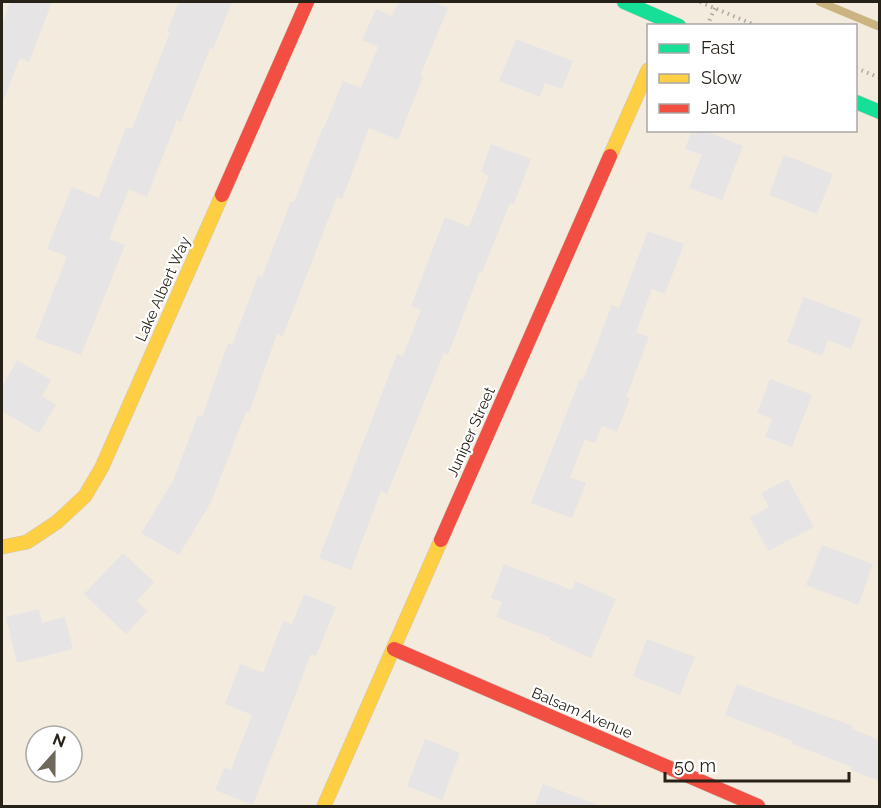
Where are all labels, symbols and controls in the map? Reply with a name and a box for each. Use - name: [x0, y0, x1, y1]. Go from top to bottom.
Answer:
- legend: [647, 24, 857, 132]
- text: Fast: [701, 37, 735, 58]
- text: Slow: [701, 67, 742, 88]
- text: Jam: [701, 97, 736, 118]
- street label: Lake Albert Way: [132, 234, 194, 344]
- street label: Juniper Street: [443, 384, 499, 480]
- street label: Balsam Avenue: [529, 684, 635, 742]
- north arrow: [24, 724, 84, 784]
- text: N: [50, 729, 68, 752]
- scale bar: [665, 745, 850, 783]
- text: 50 m: [674, 755, 716, 776]

